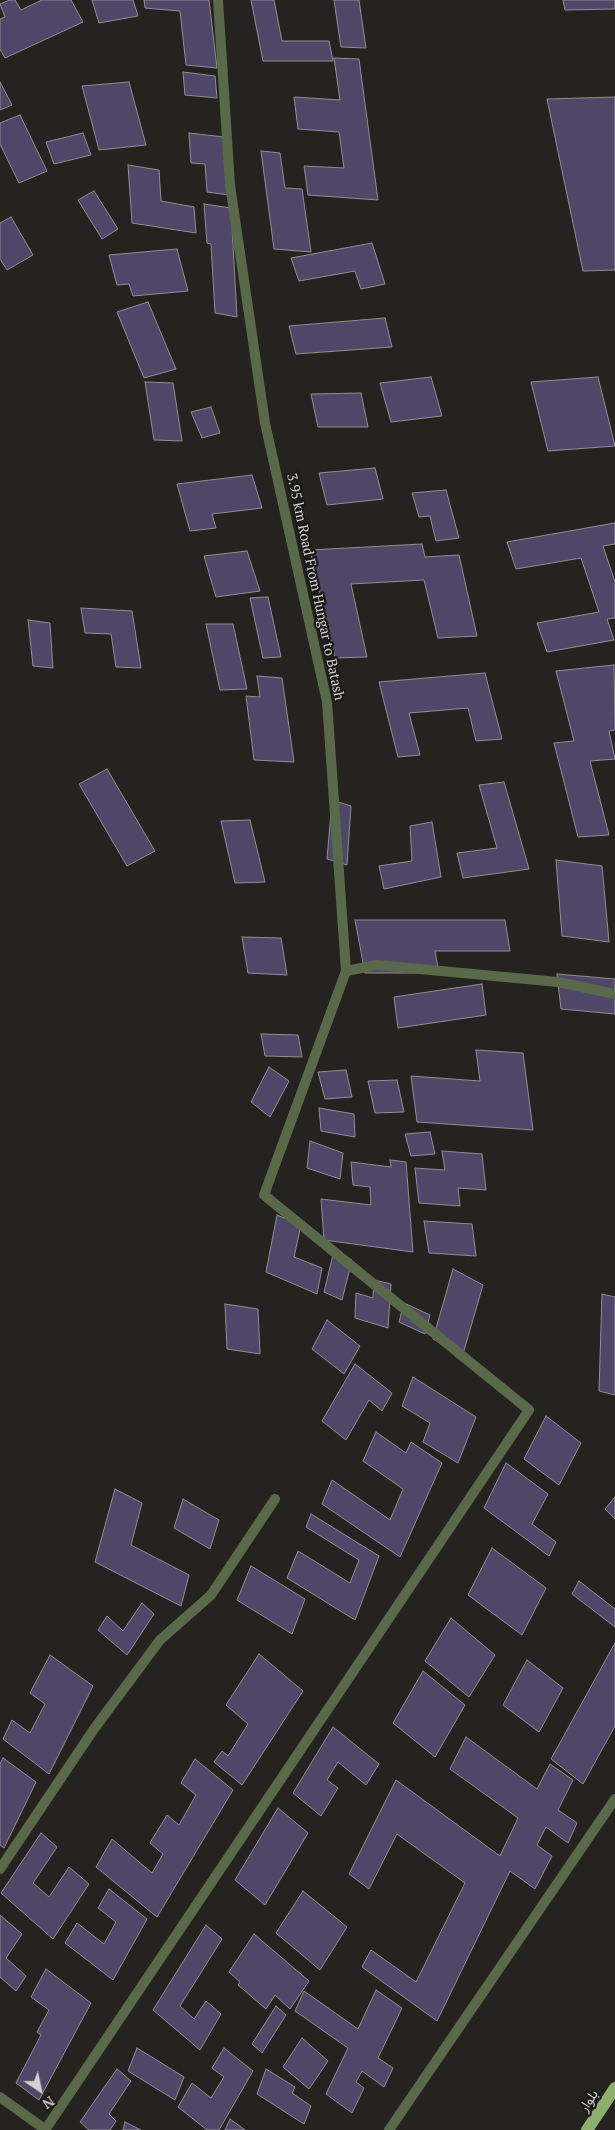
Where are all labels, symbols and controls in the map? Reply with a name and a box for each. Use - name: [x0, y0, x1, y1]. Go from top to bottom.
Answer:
- street label: 3.95 km Road From Hungar to Batash: [283, 472, 347, 702]
- north arrow: [15, 2065, 65, 2115]
- street label: بلوار: [576, 2087, 602, 2115]
- text: N: [39, 2092, 58, 2114]

